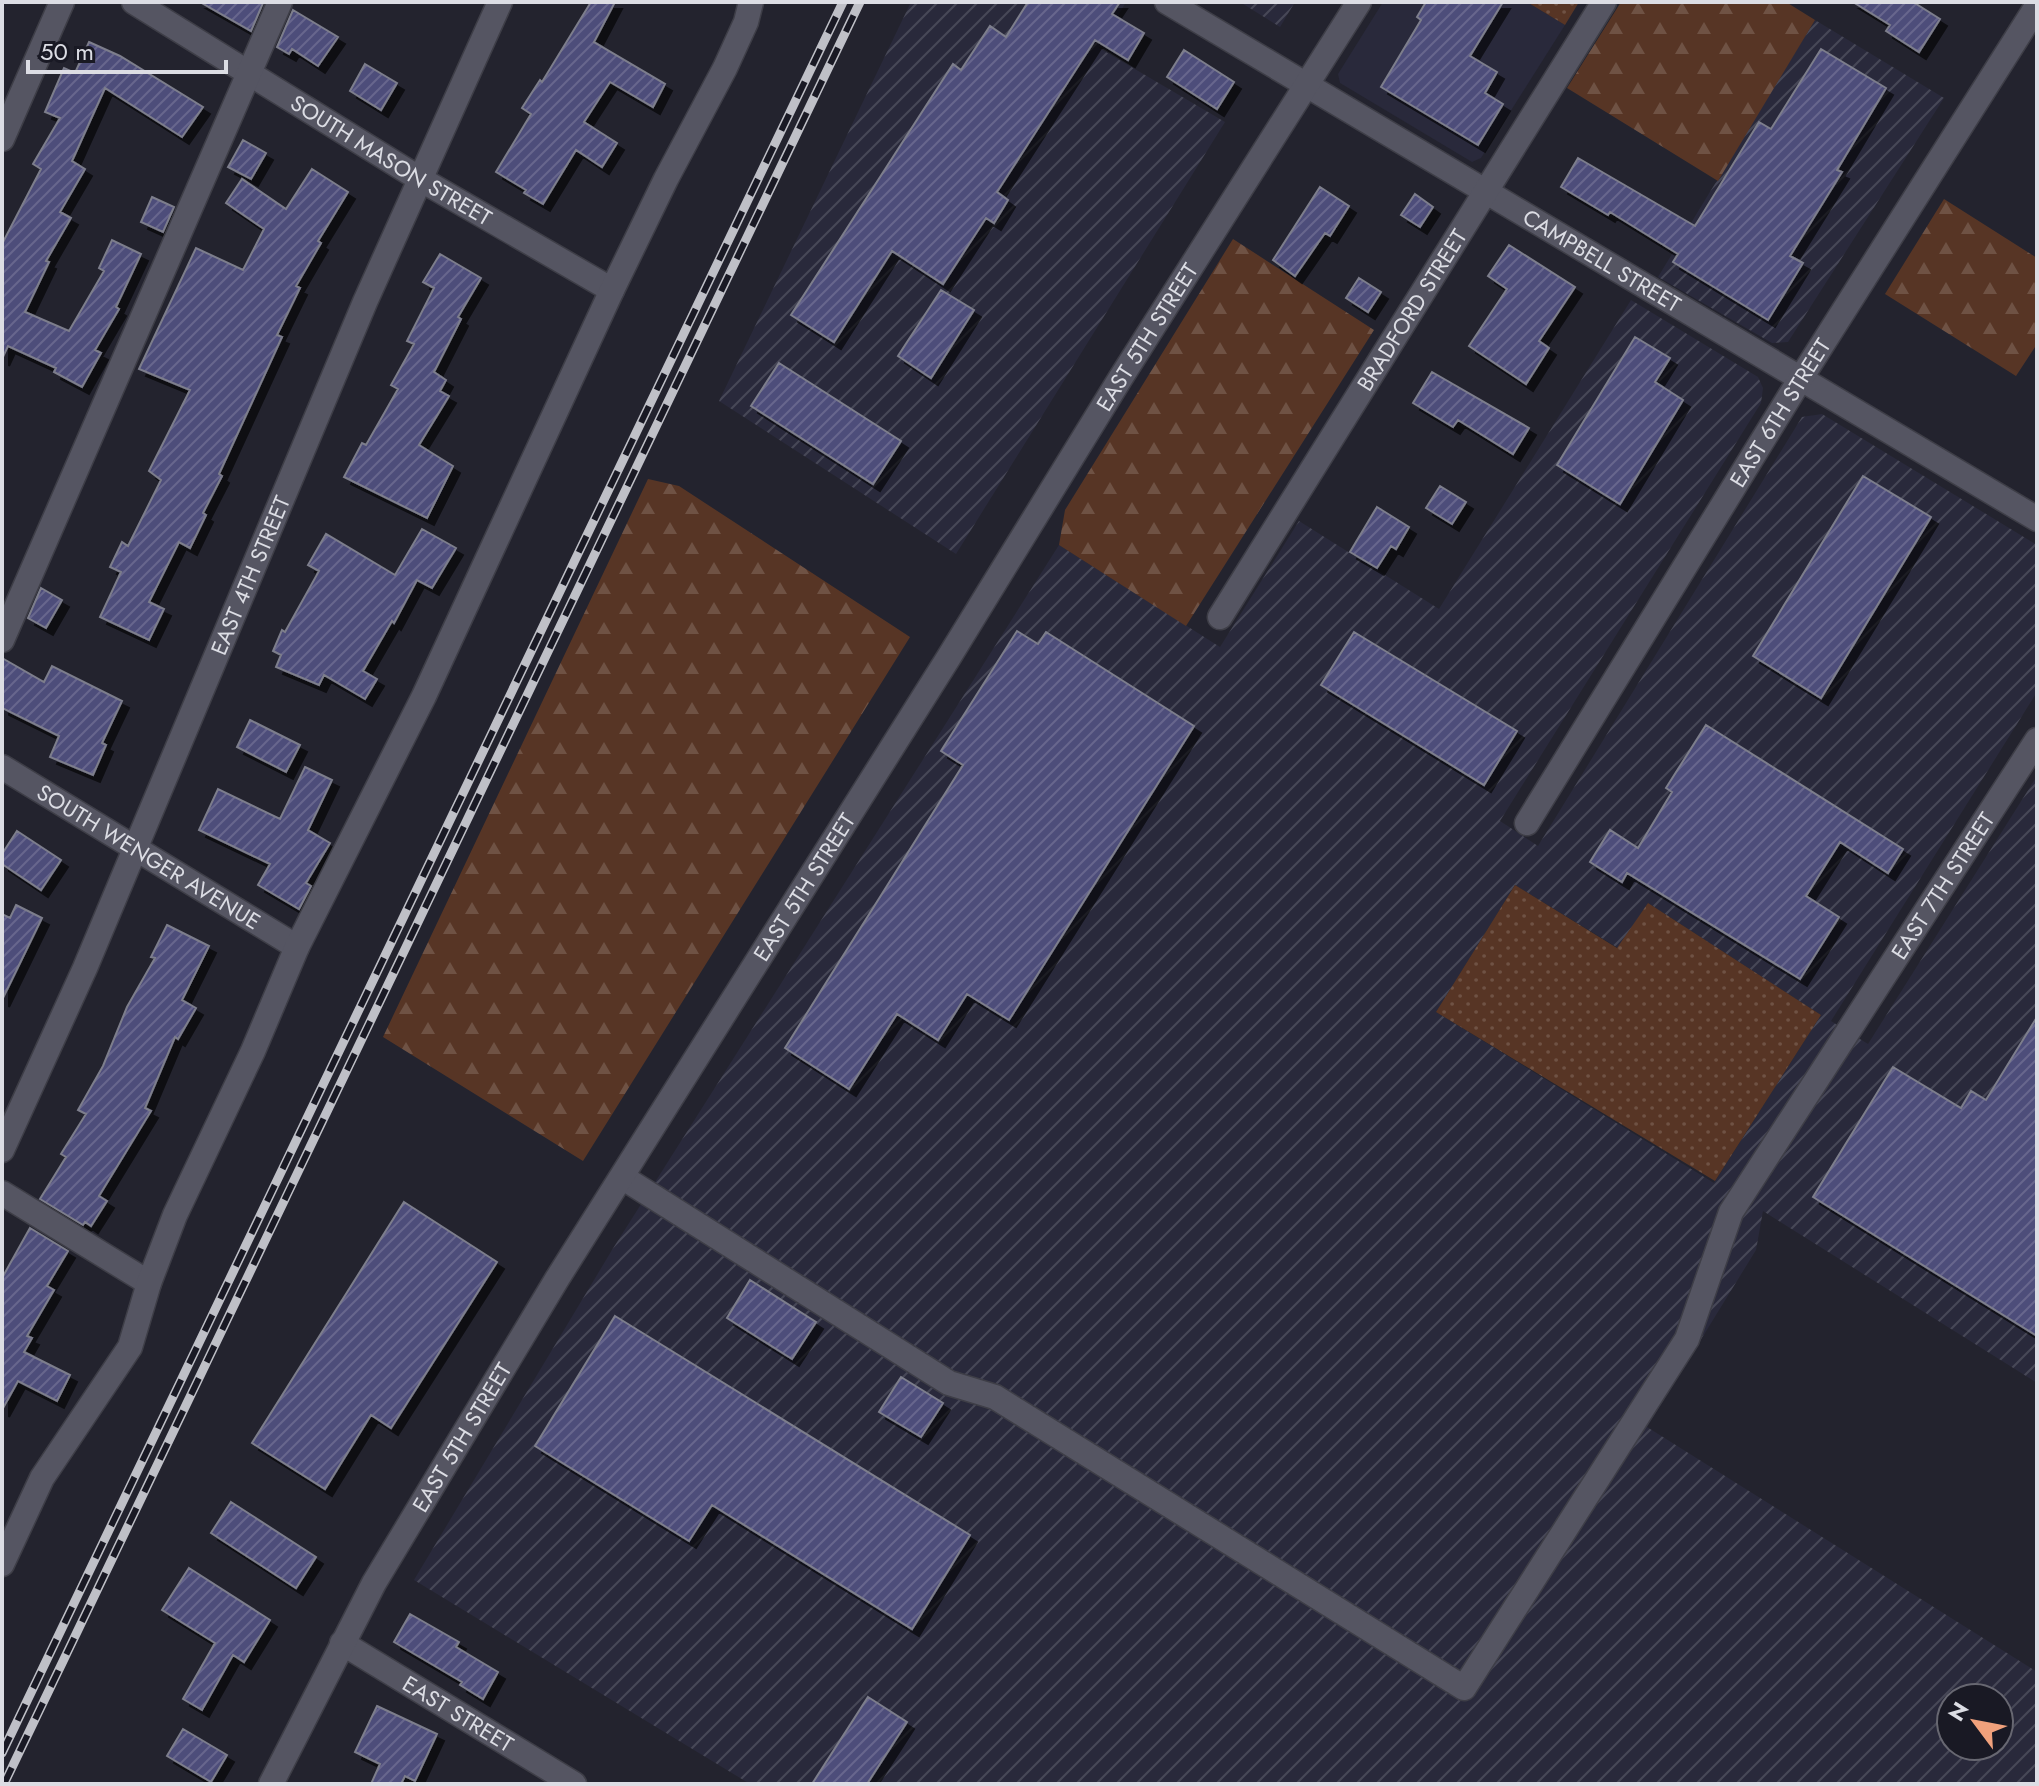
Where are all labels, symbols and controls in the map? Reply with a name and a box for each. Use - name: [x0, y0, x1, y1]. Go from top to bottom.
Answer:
- scale bar: [28, 24, 226, 74]
- text: 50 m: [40, 34, 94, 69]
- street label: SOUTH MASON STREET: [284, 87, 499, 234]
- street label: CAMPBELL STREET: [1517, 201, 1688, 320]
- street label: BRADFORD STREET: [1349, 222, 1475, 397]
- street label: EAST 5TH STREET: [1088, 256, 1206, 417]
- street label: EAST 6TH STREET: [1722, 331, 1839, 493]
- street label: EAST 4TH STREET: [202, 490, 298, 660]
- street label: SOUTH WENGER AVENUE: [31, 776, 267, 937]
- street label: EAST 7TH STREET: [1883, 805, 2003, 966]
- street label: EAST 5TH STREET: [745, 806, 863, 967]
- street label: EAST 5TH STREET: [404, 1356, 520, 1518]
- street label: EAST STREET: [397, 1668, 520, 1760]
- north arrow: [1935, 1682, 2015, 1762]
- text: N: [1940, 1696, 1976, 1727]

